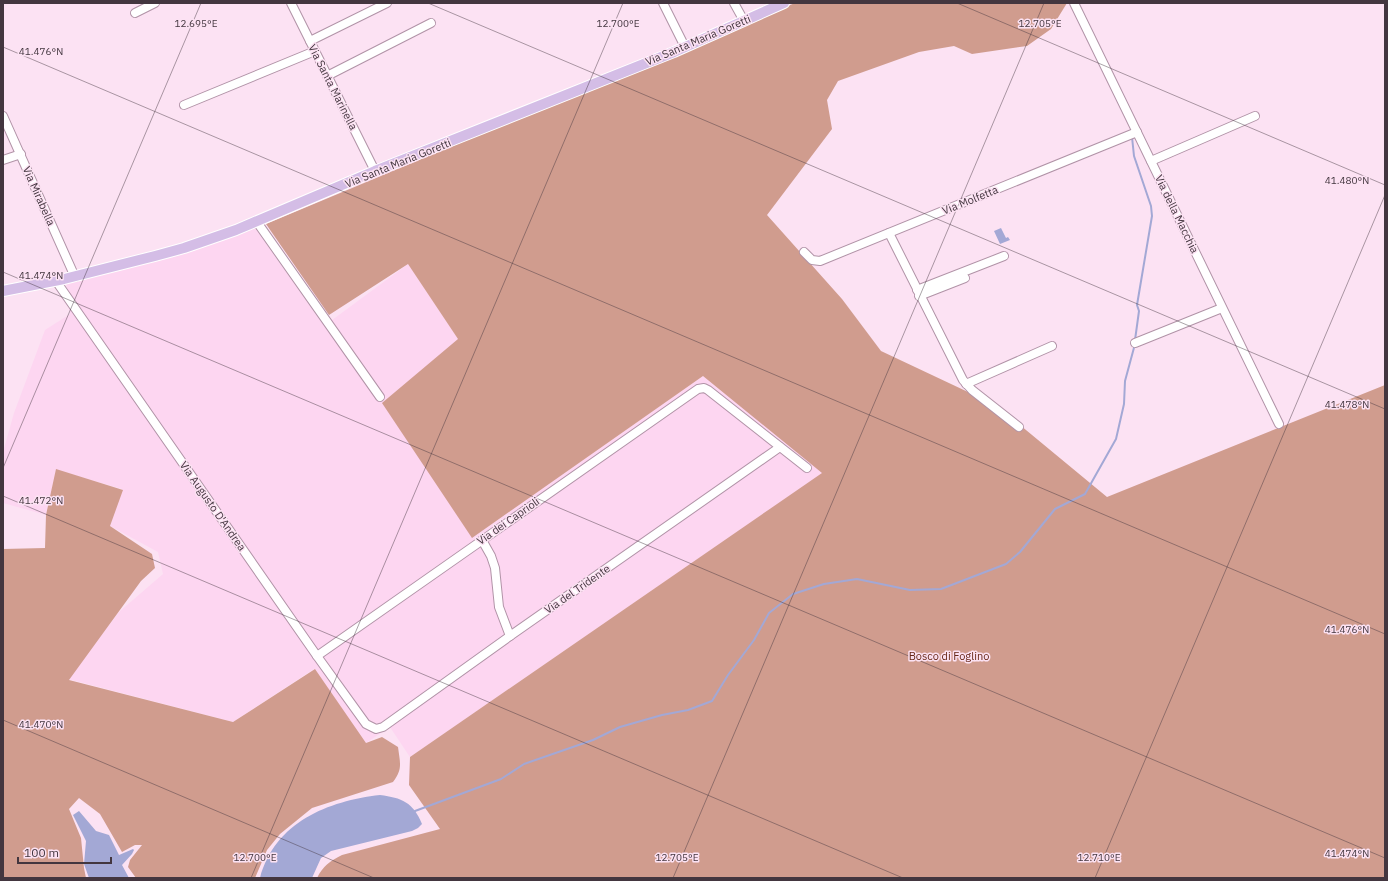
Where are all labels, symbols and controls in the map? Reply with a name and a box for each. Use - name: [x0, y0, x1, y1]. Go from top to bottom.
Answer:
- street label: Via Santa Maria Goretti: [643, 11, 753, 69]
- text: 12.695°E: [174, 17, 218, 30]
- text: 12.700°E: [596, 17, 640, 30]
- text: 12.705°E: [1018, 17, 1062, 30]
- street label: Via Santa Marinella: [305, 42, 361, 132]
- text: 41.476°N: [19, 45, 63, 58]
- street label: Via Santa Maria Goretti: [343, 135, 453, 191]
- street label: Via Mirabella: [20, 164, 58, 228]
- street label: Via della Macchia: [1152, 173, 1202, 256]
- text: 41.480°N: [1325, 174, 1369, 187]
- street label: Via Molfetta: [940, 182, 1000, 218]
- text: 41.474°N: [19, 269, 63, 282]
- text: 41.478°N: [1325, 398, 1369, 411]
- street label: Via Augusto D'Andrea: [177, 459, 249, 554]
- text: 41.472°N: [19, 494, 63, 507]
- street label: Via dei Caprioli: [474, 494, 542, 548]
- street label: Via del Tridente: [541, 561, 613, 617]
- text: 41.476°N: [1325, 623, 1369, 636]
- park label: Bosco di Foglino: [909, 649, 989, 663]
- text: 41.470°N: [19, 718, 63, 731]
- scale bar: [18, 839, 111, 865]
- text: 100 m: [24, 845, 59, 860]
- text: 41.474°N: [1325, 847, 1369, 860]
- text: 12.700°E: [233, 851, 277, 864]
- text: 12.705°E: [655, 851, 699, 864]
- text: 12.710°E: [1077, 851, 1121, 864]

